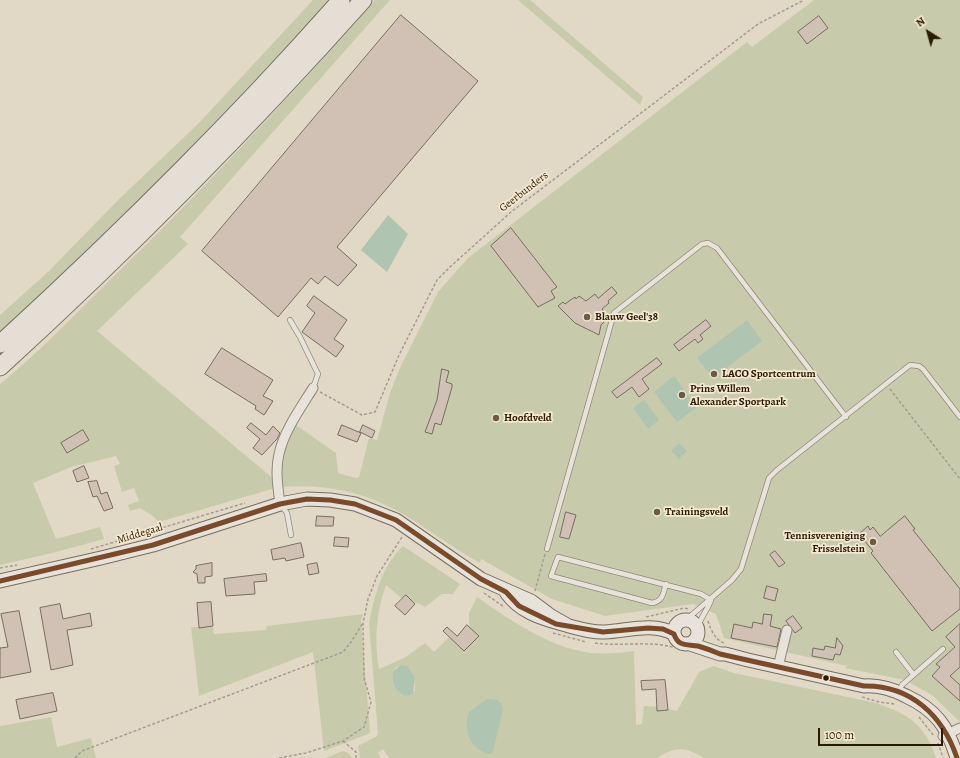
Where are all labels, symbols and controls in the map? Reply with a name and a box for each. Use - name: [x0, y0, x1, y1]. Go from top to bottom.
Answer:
- north arrow: [908, 12, 948, 52]
- text: N: [913, 14, 928, 30]
- street label: Geerbunders: [497, 169, 551, 215]
- place label: Blauw Geel'38: [595, 310, 658, 324]
- marker: Blauw Geel'38: [582, 312, 592, 322]
- place label: LACO Sportcentrum: [722, 367, 816, 381]
- marker: LACO Sportcentrum: [709, 369, 719, 379]
- place label: Prins Willem Alexander Sportpark: [690, 382, 786, 408]
- marker: Prins Willem Alexander Sportpark: [677, 390, 687, 400]
- place label: Hoofdveld: [504, 411, 552, 425]
- marker: Hoofdveld: [491, 413, 501, 423]
- place label: Trainingsveld: [665, 505, 729, 519]
- marker: Trainingsveld: [652, 507, 662, 517]
- street label: Middegaal: [115, 521, 165, 547]
- place label: Tennisvereniging Frisselstein: [785, 529, 865, 555]
- marker: Tennisvereniging Frisselstein: [868, 537, 878, 547]
- unlabelled marker: [821, 673, 831, 683]
- scale bar: [820, 720, 945, 746]
- text: 100 m: [825, 727, 854, 743]

